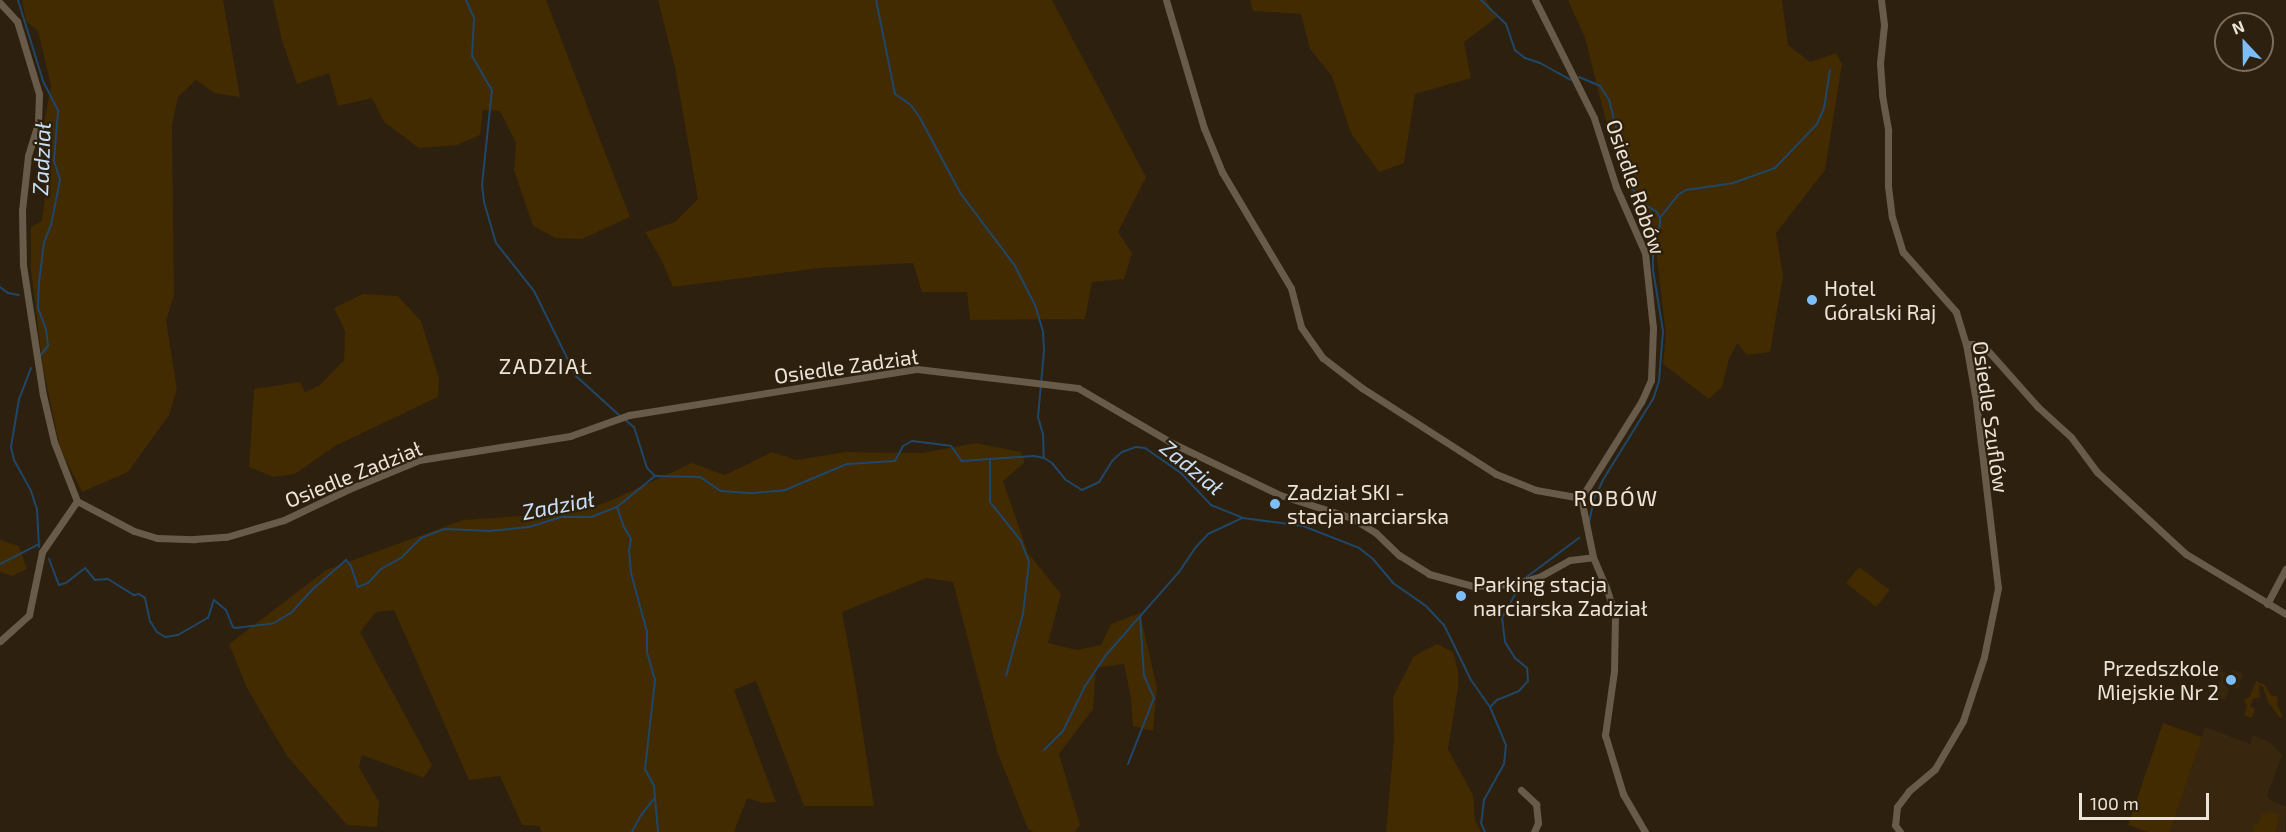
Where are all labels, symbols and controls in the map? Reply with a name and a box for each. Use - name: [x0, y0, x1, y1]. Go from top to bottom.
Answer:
- north arrow: [2214, 12, 2274, 72]
- text: N: [2229, 16, 2247, 38]
- street label: Osiedle Robów: [1601, 116, 1671, 258]
- water label: Zadział: [27, 122, 55, 196]
- place label: Hotel Góralski Raj: [1824, 275, 1936, 325]
- marker: Hotel Góralski Raj: [1805, 293, 1819, 307]
- street label: Osiedle Szuflów: [1968, 339, 2014, 495]
- street label: Osiedle Zadział: [772, 343, 920, 389]
- district label: ZADZIAŁ: [499, 353, 593, 379]
- water label: Zadział: [1155, 434, 1229, 500]
- street label: Osiedle Zadział: [281, 435, 425, 513]
- place label: Zadział SKI - stacja narciarska: [1287, 479, 1449, 529]
- water label: Zadział: [520, 485, 596, 525]
- district label: ROBÓW: [1574, 485, 1658, 511]
- marker: Zadział SKI - stacja narciarska: [1268, 497, 1282, 511]
- place label: Parking stacja narciarska Zadział: [1473, 571, 1648, 621]
- marker: Parking stacja narciarska Zadział: [1454, 589, 1468, 603]
- place label: Przedszkole Miejskie Nr 2: [2097, 655, 2219, 705]
- marker: Przedszkole Miejskie Nr 2: [2224, 673, 2238, 687]
- scale bar: [2082, 781, 2212, 819]
- text: 100 m: [2090, 792, 2139, 814]

